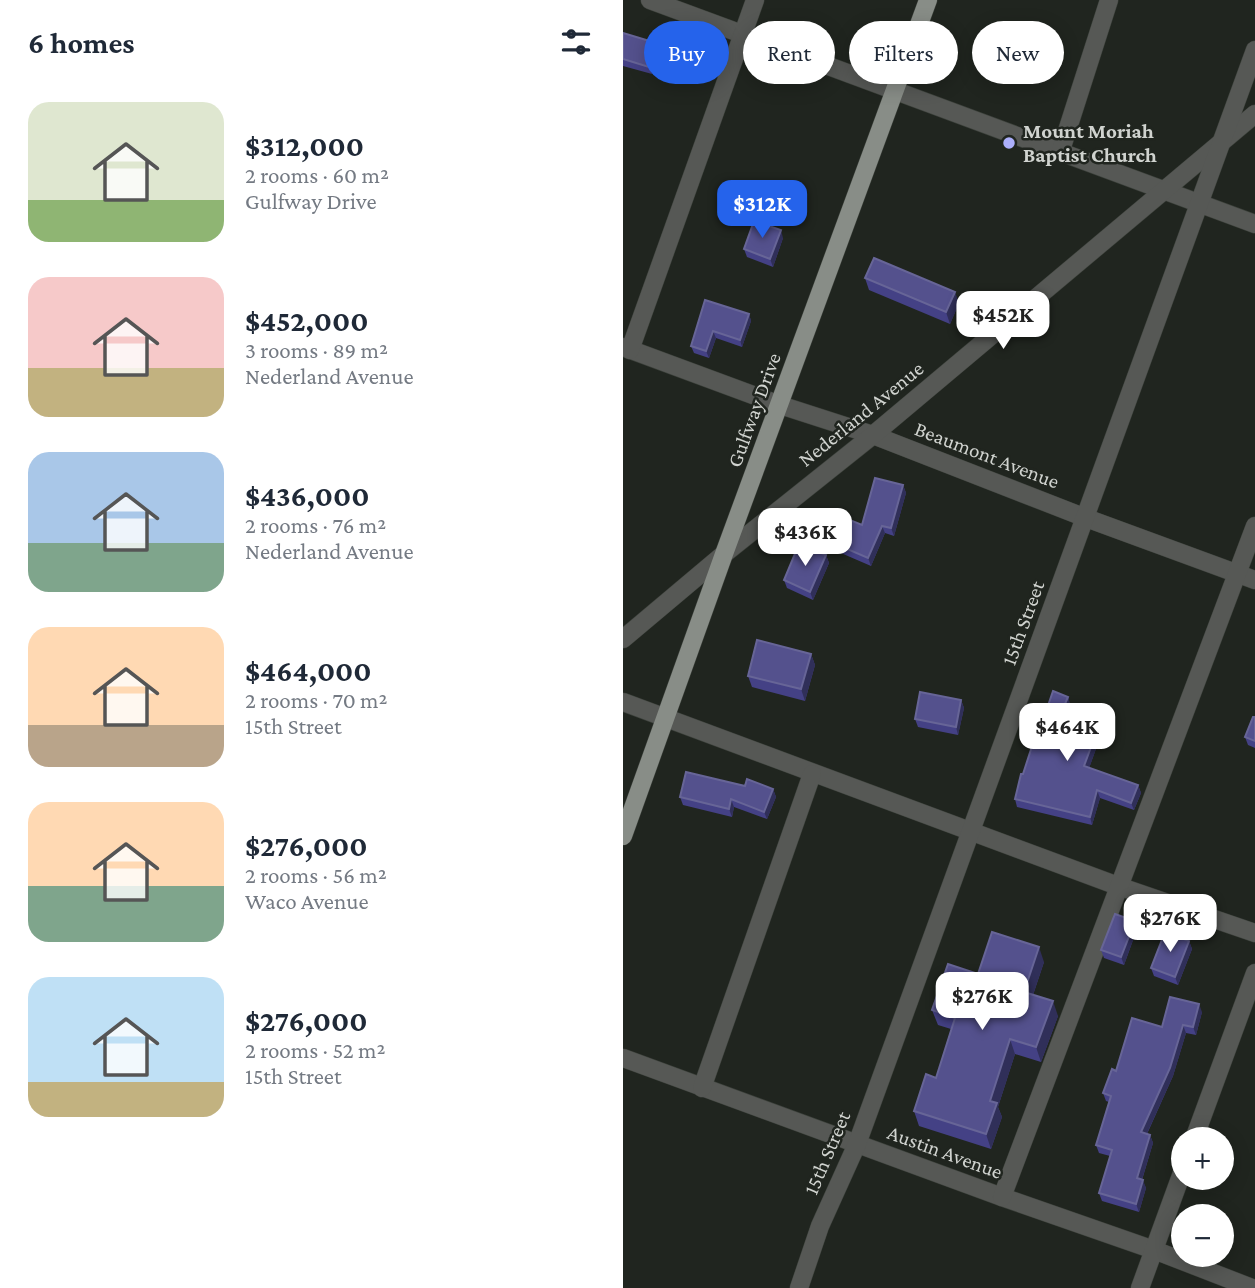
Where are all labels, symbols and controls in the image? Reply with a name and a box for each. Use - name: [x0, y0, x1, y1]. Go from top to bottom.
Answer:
- chip: Buy: [644, 21, 729, 84]
- chip: Rent: [743, 21, 835, 84]
- chip: Filters: [849, 21, 958, 84]
- chip: New: [972, 21, 1064, 84]
- icon: filters: [557, 23, 595, 61]
- text: 6 homes: [28, 26, 135, 59]
- place label: Mount Moriah Baptist Church: [1023, 119, 1157, 167]
- text: $312,000: [245, 129, 364, 162]
- icon: home: [84, 130, 168, 214]
- marker: Mount Moriah Baptist Church: [1001, 135, 1017, 151]
- text: 2 rooms · 60 m²: [245, 162, 389, 188]
- pin: $312K: [713, 180, 811, 240]
- text: Gulfway Drive: [245, 188, 377, 214]
- text: $312K: [733, 190, 791, 216]
- pin: $452K: [954, 292, 1052, 351]
- text: $452K: [972, 301, 1034, 327]
- text: $452,000: [245, 304, 368, 337]
- icon: home: [84, 305, 168, 389]
- text: 3 rooms · 89 m²: [245, 337, 388, 363]
- street label: Gulfway Drive: [722, 349, 786, 471]
- street label: Nederland Avenue: [794, 356, 928, 472]
- text: Nederland Avenue: [245, 363, 414, 389]
- street label: Beaumont Avenue: [911, 416, 1063, 494]
- text: $436,000: [245, 479, 369, 512]
- icon: home: [84, 480, 168, 564]
- pin: $436K: [756, 508, 854, 568]
- text: 2 rooms · 76 m²: [245, 512, 386, 538]
- text: $436K: [774, 518, 836, 544]
- text: Nederland Avenue: [245, 538, 414, 564]
- street label: 15th Street: [997, 577, 1050, 669]
- text: $464,000: [245, 654, 372, 687]
- icon: home: [84, 655, 168, 739]
- text: 2 rooms · 70 m²: [245, 687, 388, 713]
- pin: $464K: [1018, 704, 1116, 763]
- text: 15th Street: [245, 713, 342, 739]
- text: $464K: [1035, 713, 1099, 739]
- text: $276,000: [245, 829, 367, 862]
- icon: home: [84, 830, 168, 914]
- text: 2 rooms · 56 m²: [245, 862, 387, 888]
- text: Waco Avenue: [245, 888, 369, 914]
- pin: $276K: [1121, 894, 1219, 954]
- text: $276K: [1140, 904, 1200, 930]
- pin: $276K: [933, 972, 1031, 1032]
- text: $276K: [952, 982, 1012, 1008]
- text: $276,000: [245, 1004, 367, 1037]
- icon: home: [84, 1005, 168, 1089]
- text: 2 rooms · 52 m²: [245, 1037, 385, 1063]
- text: 15th Street: [245, 1063, 342, 1089]
- street label: 15th Street: [799, 1107, 856, 1198]
- street label: Austin Avenue: [884, 1120, 1006, 1184]
- map controls: [1171, 1127, 1234, 1267]
- button: +: [1171, 1127, 1234, 1190]
- button: −: [1171, 1204, 1234, 1267]

